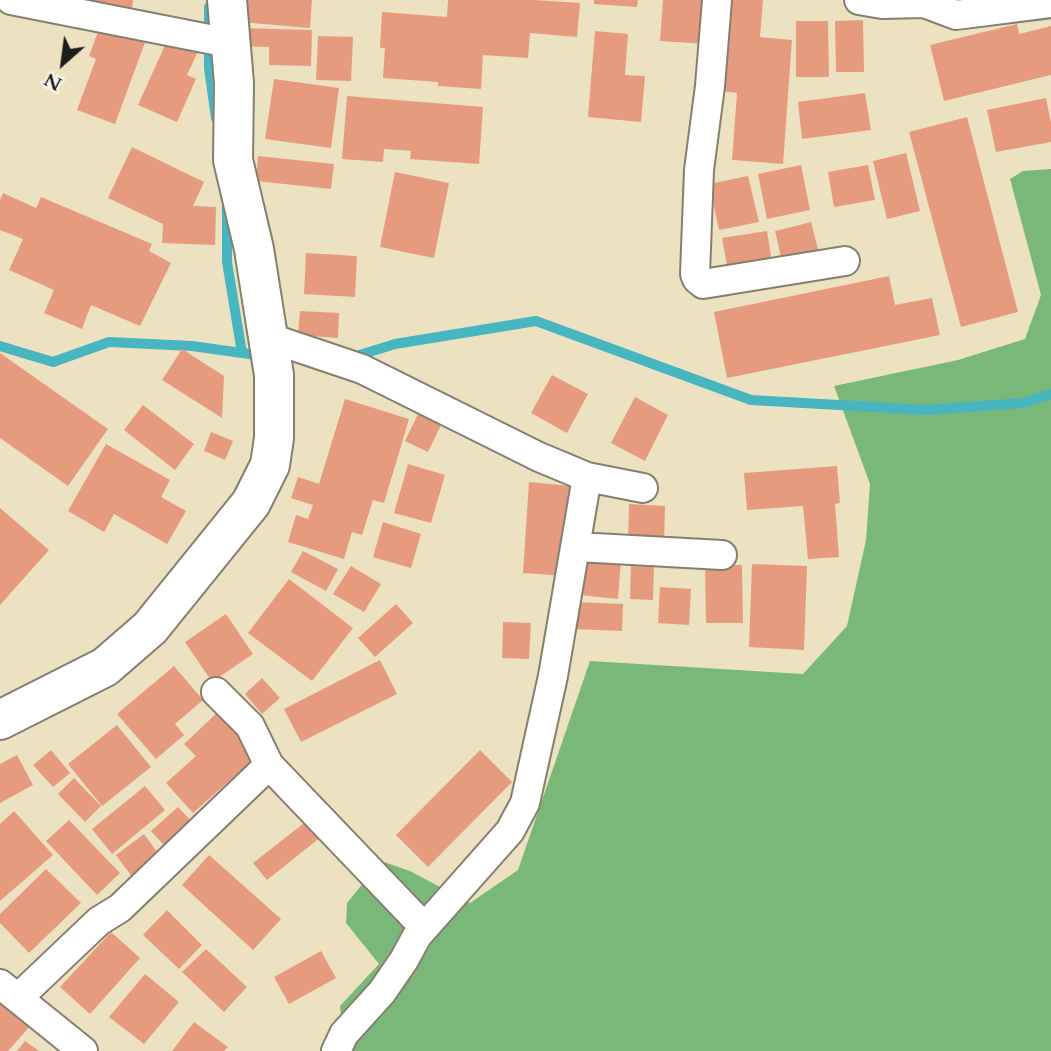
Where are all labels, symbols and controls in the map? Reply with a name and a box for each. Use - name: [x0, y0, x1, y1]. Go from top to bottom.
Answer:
- north arrow: [28, 28, 98, 98]
- text: N: [40, 66, 67, 97]

